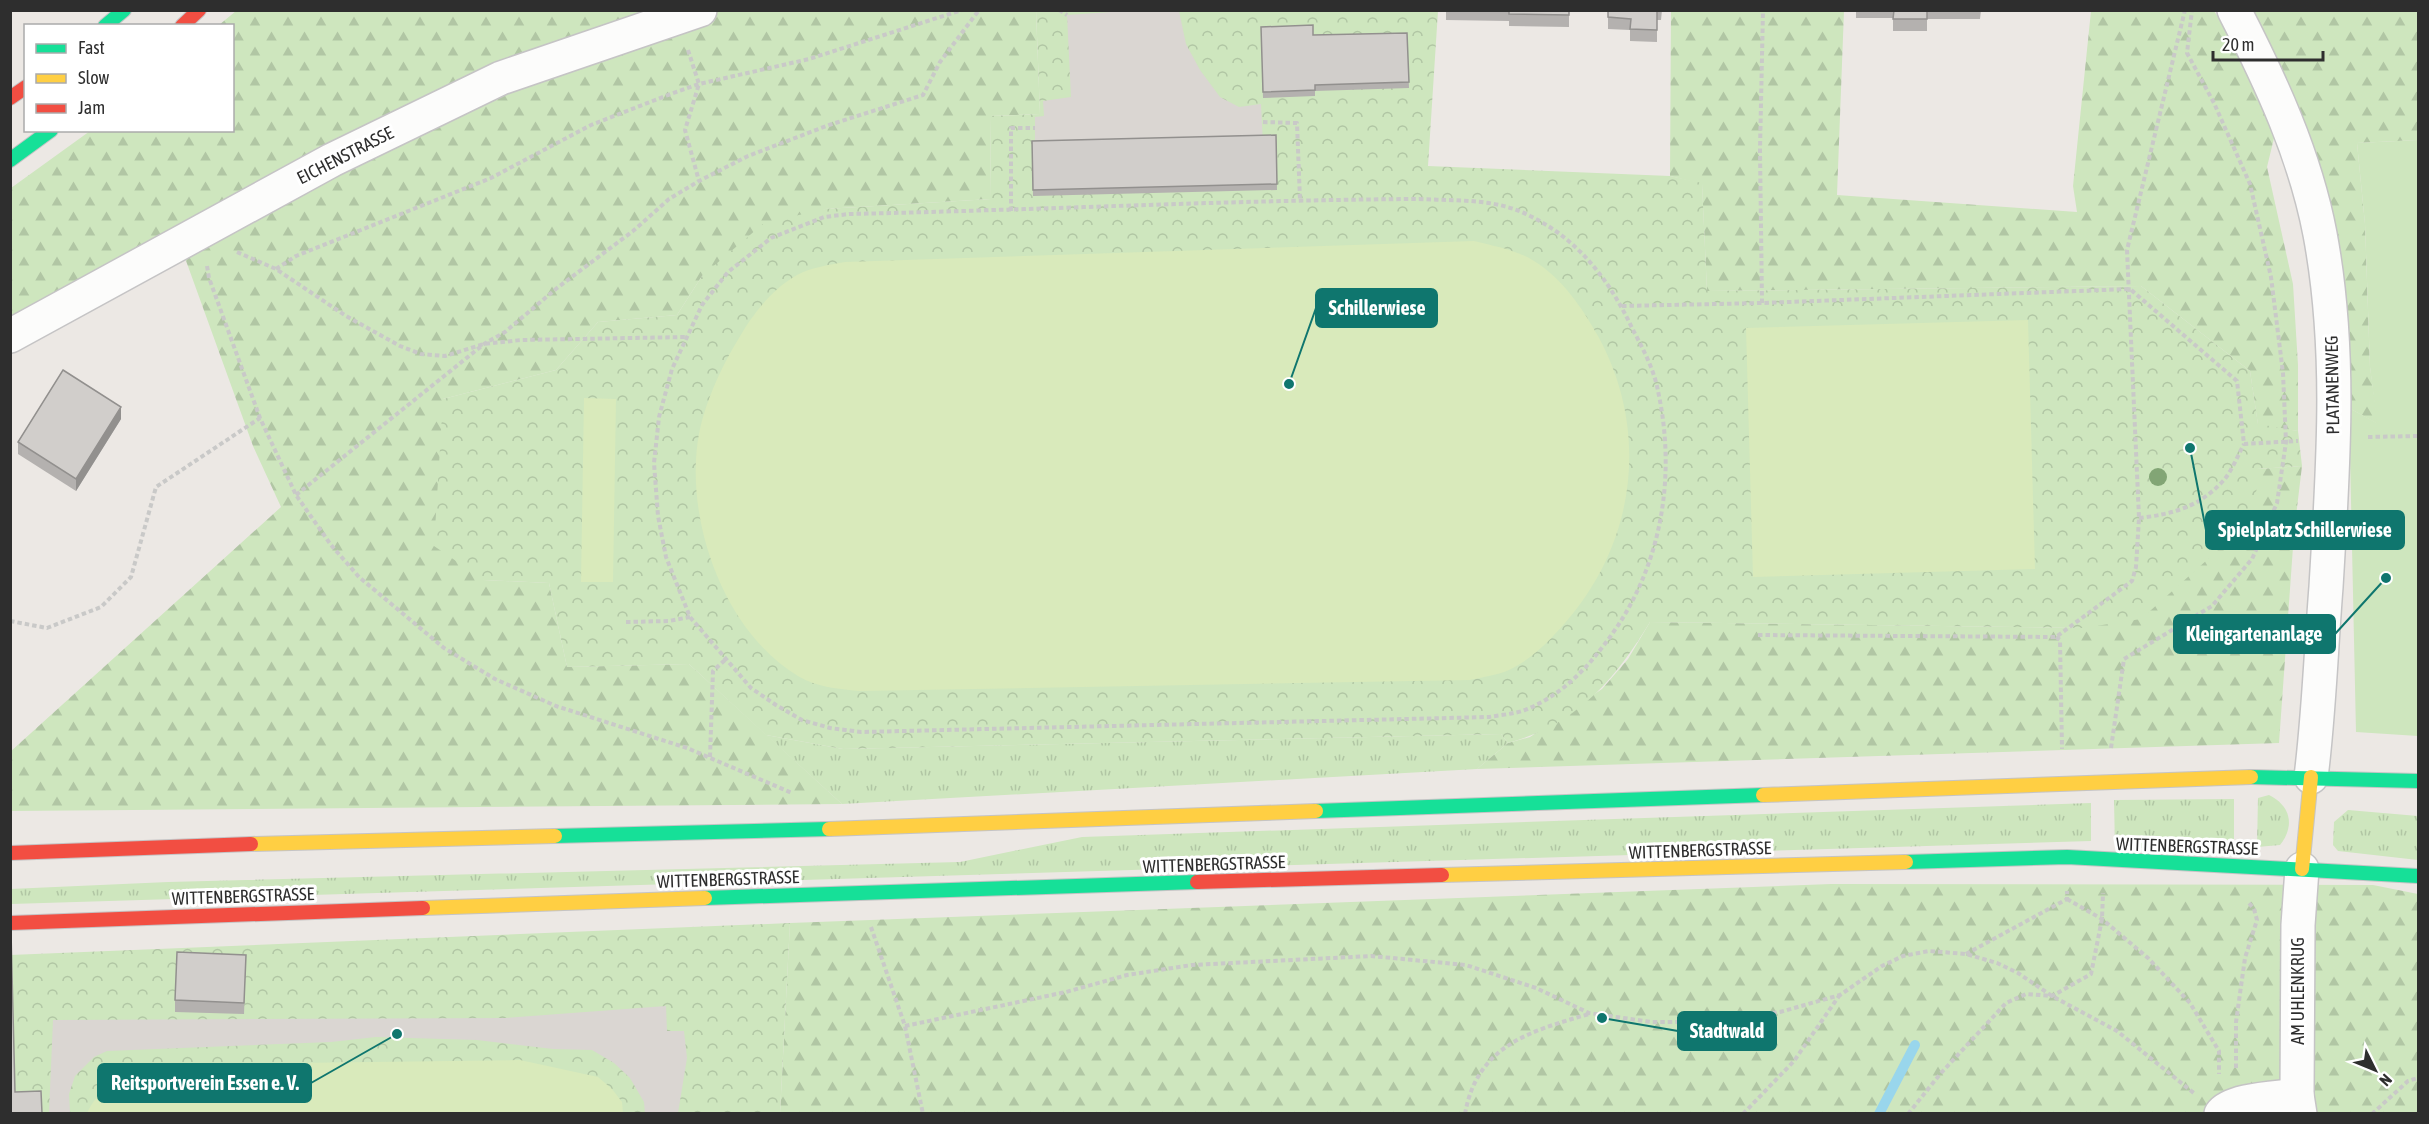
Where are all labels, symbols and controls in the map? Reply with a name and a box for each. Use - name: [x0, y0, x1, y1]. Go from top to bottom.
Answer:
- legend: [24, 24, 234, 132]
- scale bar: [2213, 24, 2322, 62]
- text: 20 m: [2222, 34, 2254, 55]
- text: Fast: [78, 37, 105, 58]
- text: Slow: [78, 67, 109, 88]
- text: Jam: [78, 97, 105, 118]
- street label: EICHENSTRASSE: [293, 122, 397, 188]
- callout: Schillerwiese: [1316, 289, 1437, 327]
- text: Schillerwiese: [1328, 296, 1426, 319]
- street label: PLATANENWEG: [2321, 335, 2343, 435]
- callout: Spielplatz Schillerwiese: [2206, 511, 2404, 549]
- text: Spielplatz Schillerwiese: [2218, 518, 2392, 541]
- callout: Kleingartenanlage: [2174, 615, 2335, 653]
- text: Kleingartenanlage: [2186, 622, 2322, 645]
- street label: WITTENBERGSTRASSE: [2115, 833, 2259, 859]
- street label: WITTENBERGSTRASSE: [1628, 837, 1772, 863]
- street label: WITTENBERGSTRASSE: [1142, 851, 1286, 877]
- street label: WITTENBERGSTRASSE: [656, 866, 800, 892]
- street label: WITTENBERGSTRASSE: [171, 883, 315, 909]
- street label: AM UHLENKRUG: [2287, 937, 2308, 1045]
- callout: Stadtwald: [1678, 1012, 1776, 1050]
- text: Stadtwald: [1690, 1019, 1764, 1042]
- north arrow: [2345, 1040, 2405, 1100]
- callout: Reitsportverein Essen e. V.: [98, 1064, 311, 1102]
- text: Reitsportverein Essen e. V.: [111, 1071, 299, 1094]
- text: N: [2376, 1071, 2396, 1090]

